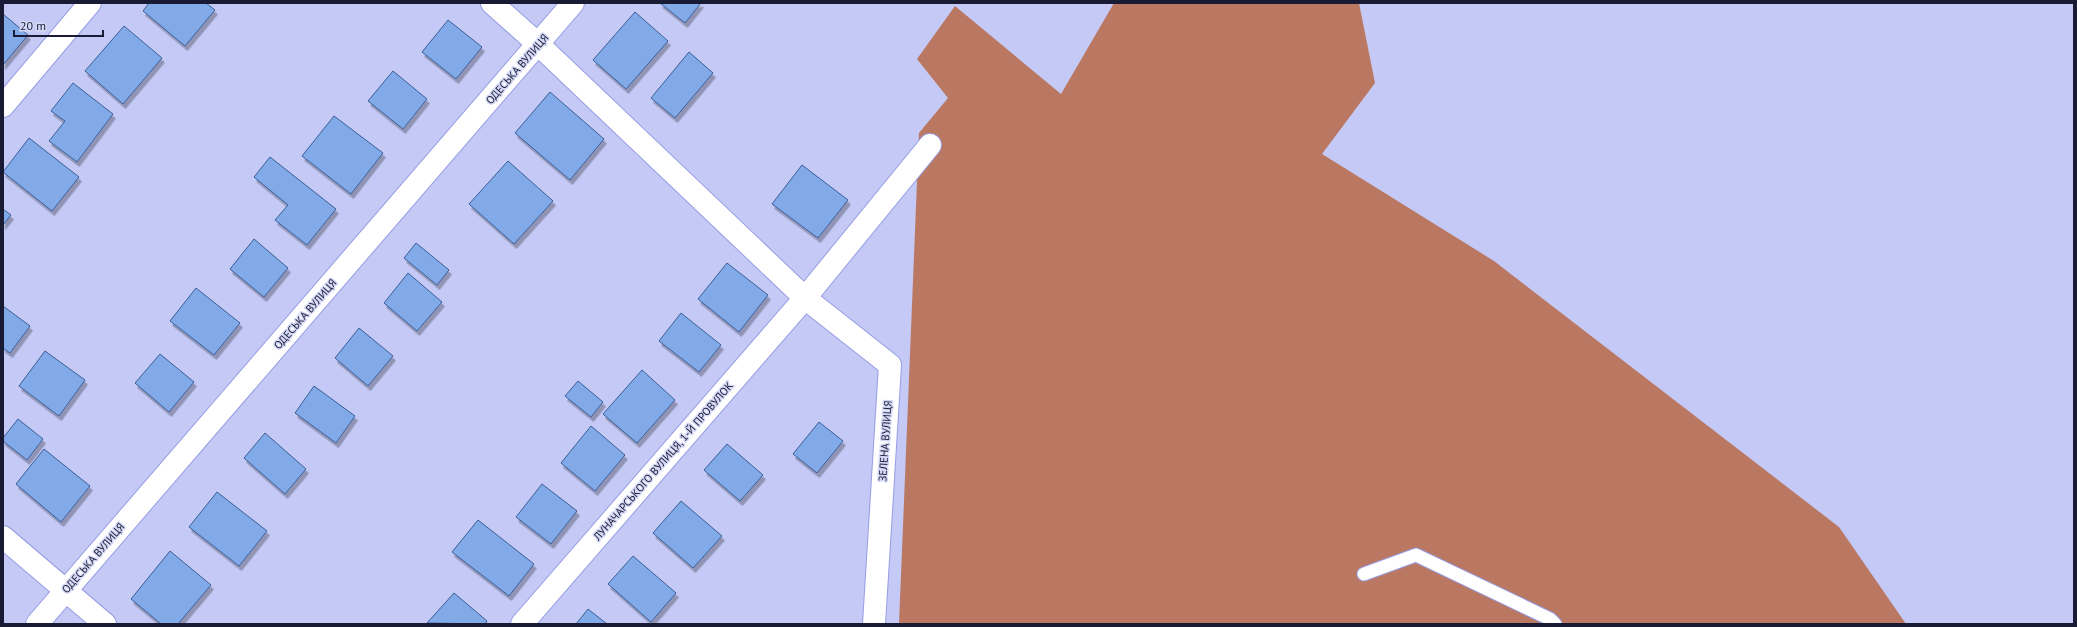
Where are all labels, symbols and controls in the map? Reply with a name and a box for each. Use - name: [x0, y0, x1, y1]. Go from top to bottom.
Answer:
- scale bar: [14, 12, 103, 38]
- text: 20 m: [20, 18, 46, 33]
- street label: ОДЕСЬКА ВУЛИЦЯ: [483, 31, 551, 107]
- street label: ОДЕСЬКА ВУЛИЦЯ: [271, 276, 339, 352]
- street label: ЛУНАЧАРСЬКОГО ВУЛИЦЯ, 1-Й ПРОВУЛОК: [590, 378, 736, 544]
- street label: ЗЕЛЕНА ВУЛИЦЯ: [875, 400, 895, 482]
- street label: ОДЕСЬКА ВУЛИЦЯ: [59, 520, 127, 596]

